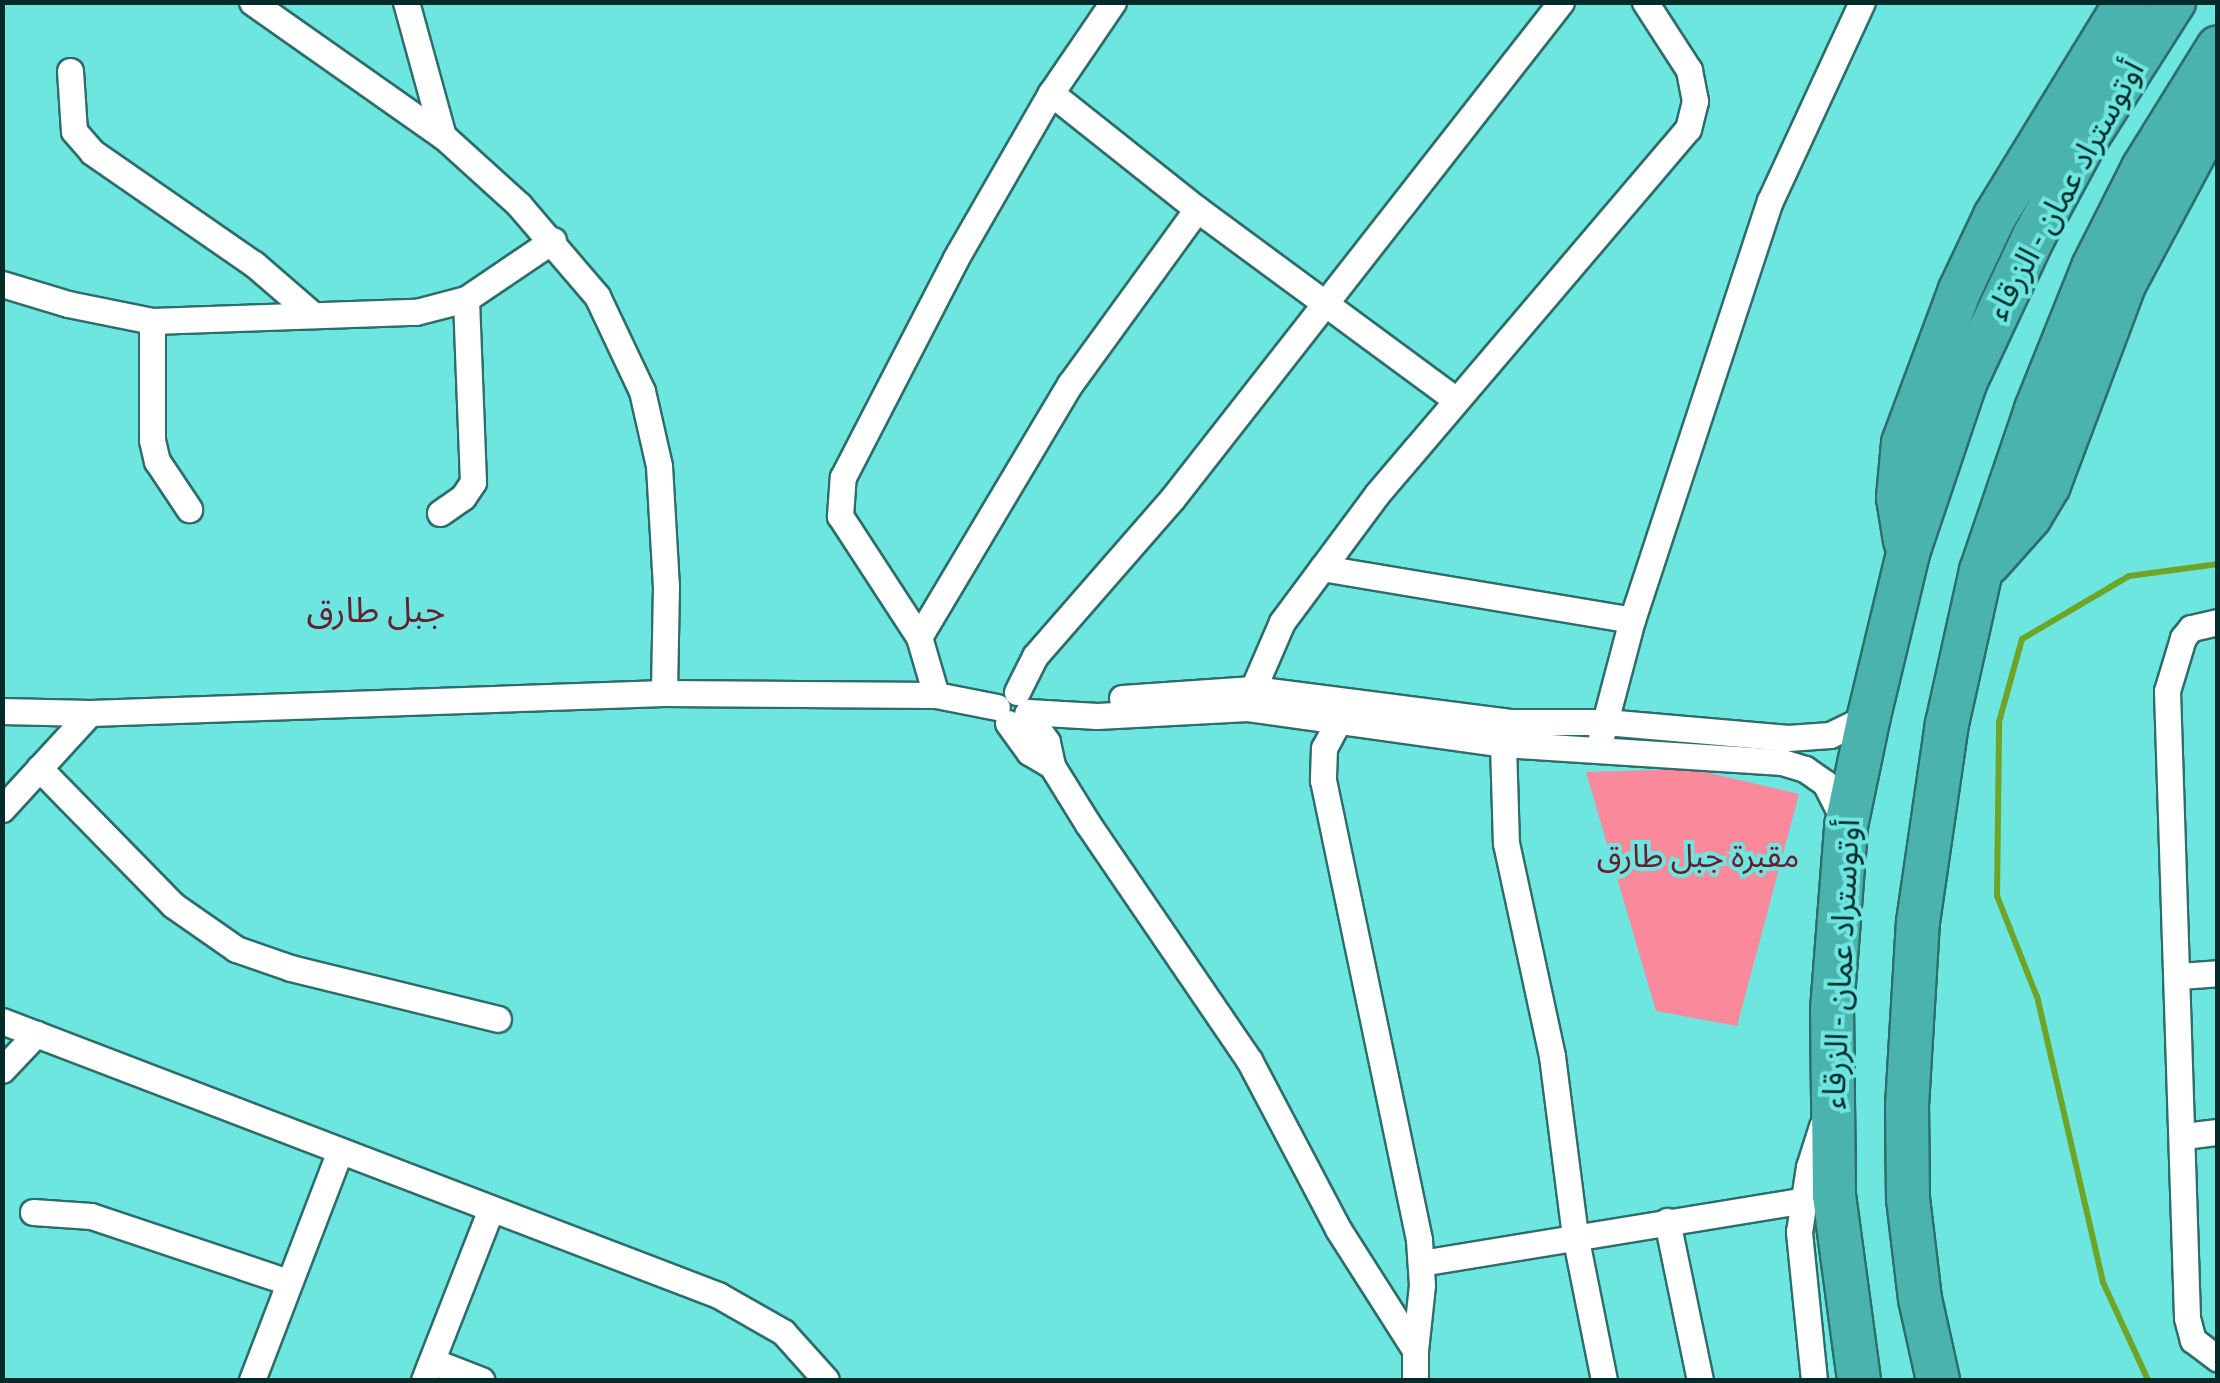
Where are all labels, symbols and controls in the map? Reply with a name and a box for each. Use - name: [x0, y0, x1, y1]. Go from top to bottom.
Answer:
- street label: أوتوستراد عمان - الزرقاء: [1978, 54, 2152, 326]
- district label: جبل طارق: [307, 590, 445, 632]
- street label: أوتوستراد عمان - الزرقاء: [1814, 818, 1868, 1110]
- park label: مقبرة جبل طارق: [1597, 837, 1799, 875]

